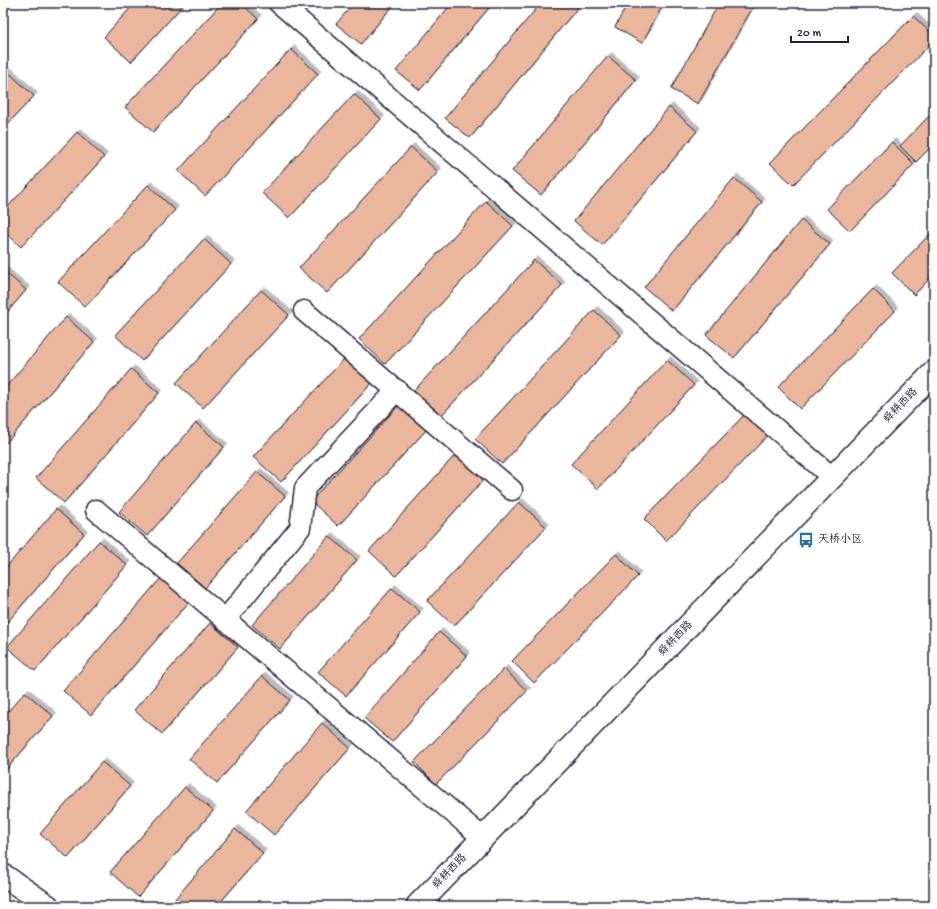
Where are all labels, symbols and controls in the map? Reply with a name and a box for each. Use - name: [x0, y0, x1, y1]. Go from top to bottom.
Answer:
- scale bar: [791, 18, 848, 44]
- text: 20 m: [797, 27, 822, 41]
- street label: 舜耕西路: [881, 385, 921, 426]
- bus stop icon: 天桥小区: [797, 531, 815, 549]
- place label: 天桥小区: [818, 533, 862, 546]
- street label: 舜耕西路: [656, 618, 696, 659]
- street label: 舜耕西路: [430, 851, 470, 892]

